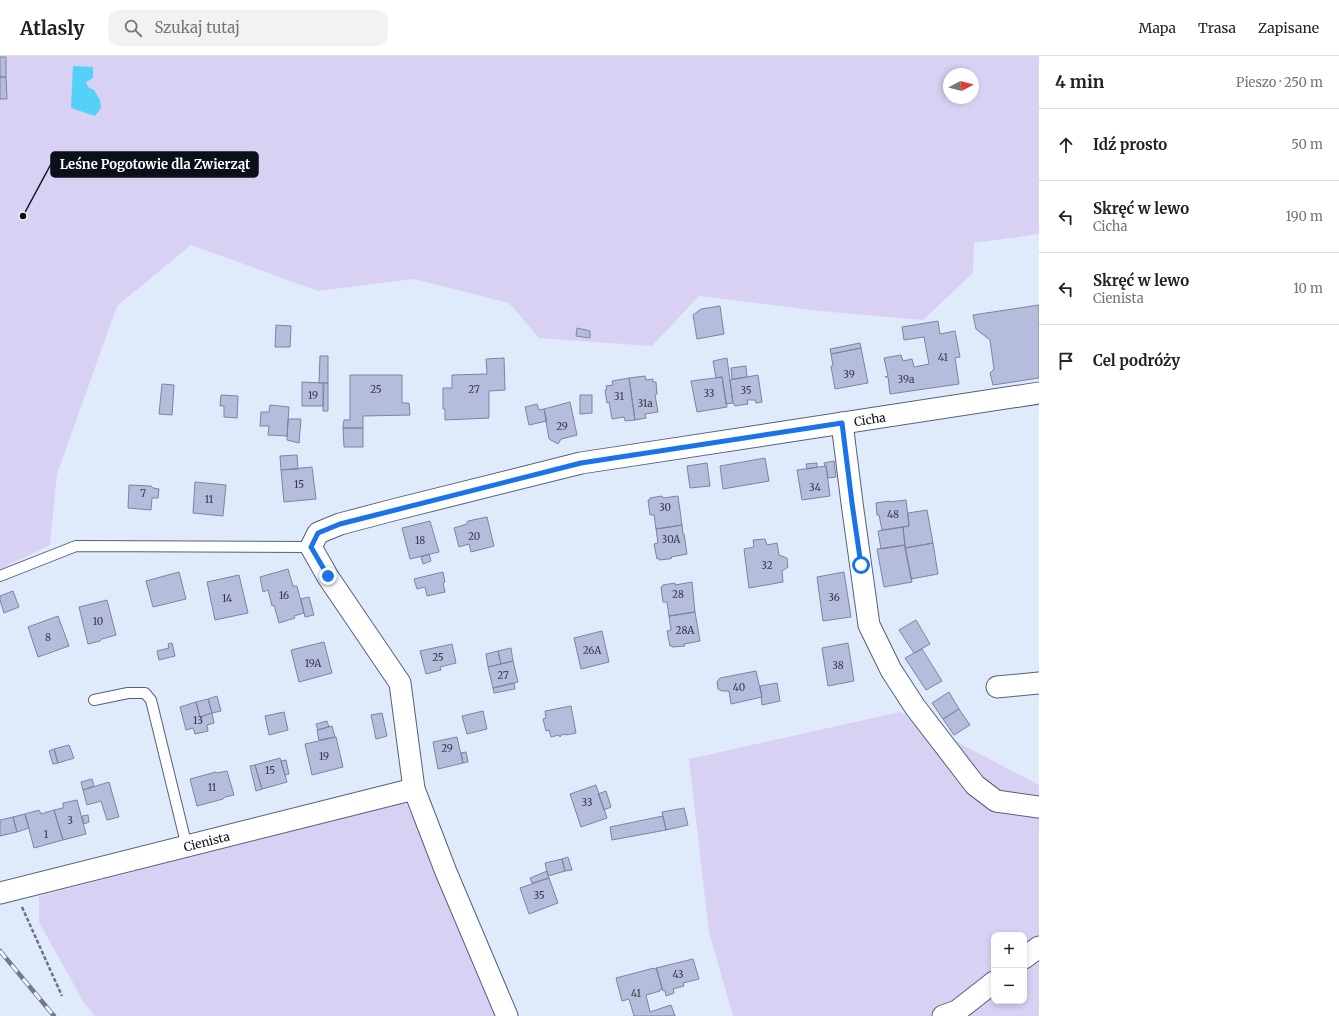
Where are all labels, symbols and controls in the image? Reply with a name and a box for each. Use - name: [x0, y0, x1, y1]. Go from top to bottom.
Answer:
- search box: [108, 10, 388, 46]
- text: Atlasly: [20, 16, 84, 40]
- icon: search: [122, 17, 144, 39]
- text: Szukaj tutaj: [154, 18, 240, 37]
- text: Mapa: [1139, 19, 1176, 37]
- text: Trasa: [1198, 19, 1236, 37]
- text: Zapisane: [1258, 19, 1319, 37]
- north arrow: [943, 68, 979, 104]
- text: 4 min: [1055, 71, 1104, 93]
- text: Pieszo · 250 m: [1236, 74, 1323, 91]
- icon: ahead: [1055, 134, 1077, 156]
- text: Idź prosto: [1093, 135, 1167, 154]
- text: 50 m: [1291, 136, 1323, 153]
- callout: Leśne Pogotowie dla Zwierząt: [51, 152, 258, 177]
- text: Leśne Pogotowie dla Zwierząt: [60, 156, 251, 173]
- text: Skręć w lewo: [1093, 199, 1189, 218]
- icon: left: [1055, 206, 1077, 228]
- text: 190 m: [1286, 208, 1323, 225]
- text: Cicha: [1093, 218, 1127, 235]
- text: Skręć w lewo: [1093, 271, 1189, 290]
- icon: left: [1055, 278, 1077, 300]
- text: 10 m: [1293, 280, 1323, 297]
- text: Cienista: [1093, 290, 1144, 307]
- icon: arrive: [1055, 350, 1077, 372]
- house number: 41: [938, 351, 948, 364]
- text: Cel podróży: [1093, 351, 1180, 370]
- house number: 39: [843, 368, 855, 381]
- house number: 39a: [898, 373, 915, 386]
- house number: 25: [370, 383, 382, 396]
- house number: 27: [468, 383, 480, 396]
- house number: 35: [740, 384, 752, 397]
- house number: 33: [704, 387, 715, 400]
- house number: 19: [308, 389, 318, 402]
- house number: 31: [614, 390, 624, 403]
- house number: 31a: [637, 397, 653, 410]
- street label: Cicha: [853, 409, 887, 429]
- house number: 29: [556, 420, 568, 433]
- house number: 15: [294, 478, 304, 491]
- house number: 34: [809, 481, 821, 494]
- house number: 7: [140, 487, 146, 500]
- house number: 11: [205, 493, 214, 506]
- house number: 30: [659, 501, 671, 514]
- house number: 48: [887, 508, 899, 521]
- house number: 20: [468, 530, 480, 543]
- house number: 30A: [662, 533, 681, 546]
- house number: 18: [415, 534, 425, 547]
- route start: [852, 556, 870, 574]
- house number: 32: [761, 559, 773, 572]
- route end: [319, 567, 337, 585]
- house number: 28: [672, 588, 684, 601]
- house number: 16: [279, 589, 289, 602]
- house number: 36: [828, 591, 840, 604]
- house number: 14: [222, 592, 232, 605]
- house number: 10: [93, 615, 103, 628]
- house number: 28A: [676, 624, 695, 637]
- house number: 8: [45, 631, 51, 644]
- house number: 26A: [583, 644, 602, 657]
- house number: 25: [432, 651, 444, 664]
- house number: 19A: [305, 657, 322, 670]
- house number: 38: [832, 659, 844, 672]
- house number: 27: [497, 669, 509, 682]
- house number: 40: [733, 681, 745, 694]
- house number: 13: [193, 714, 203, 727]
- house number: 29: [441, 742, 453, 755]
- house number: 19: [319, 750, 329, 763]
- house number: 15: [265, 764, 275, 777]
- house number: 11: [208, 781, 217, 794]
- house number: 33: [582, 796, 593, 809]
- house number: 3: [67, 814, 73, 827]
- house number: 1: [44, 828, 49, 841]
- street label: Cienista: [182, 828, 232, 854]
- house number: 35: [533, 889, 545, 902]
- map controls: [991, 932, 1027, 1004]
- button: +: [991, 932, 1027, 968]
- house number: 43: [672, 968, 684, 981]
- button: −: [991, 968, 1027, 1004]
- house number: 41: [631, 987, 641, 1000]

